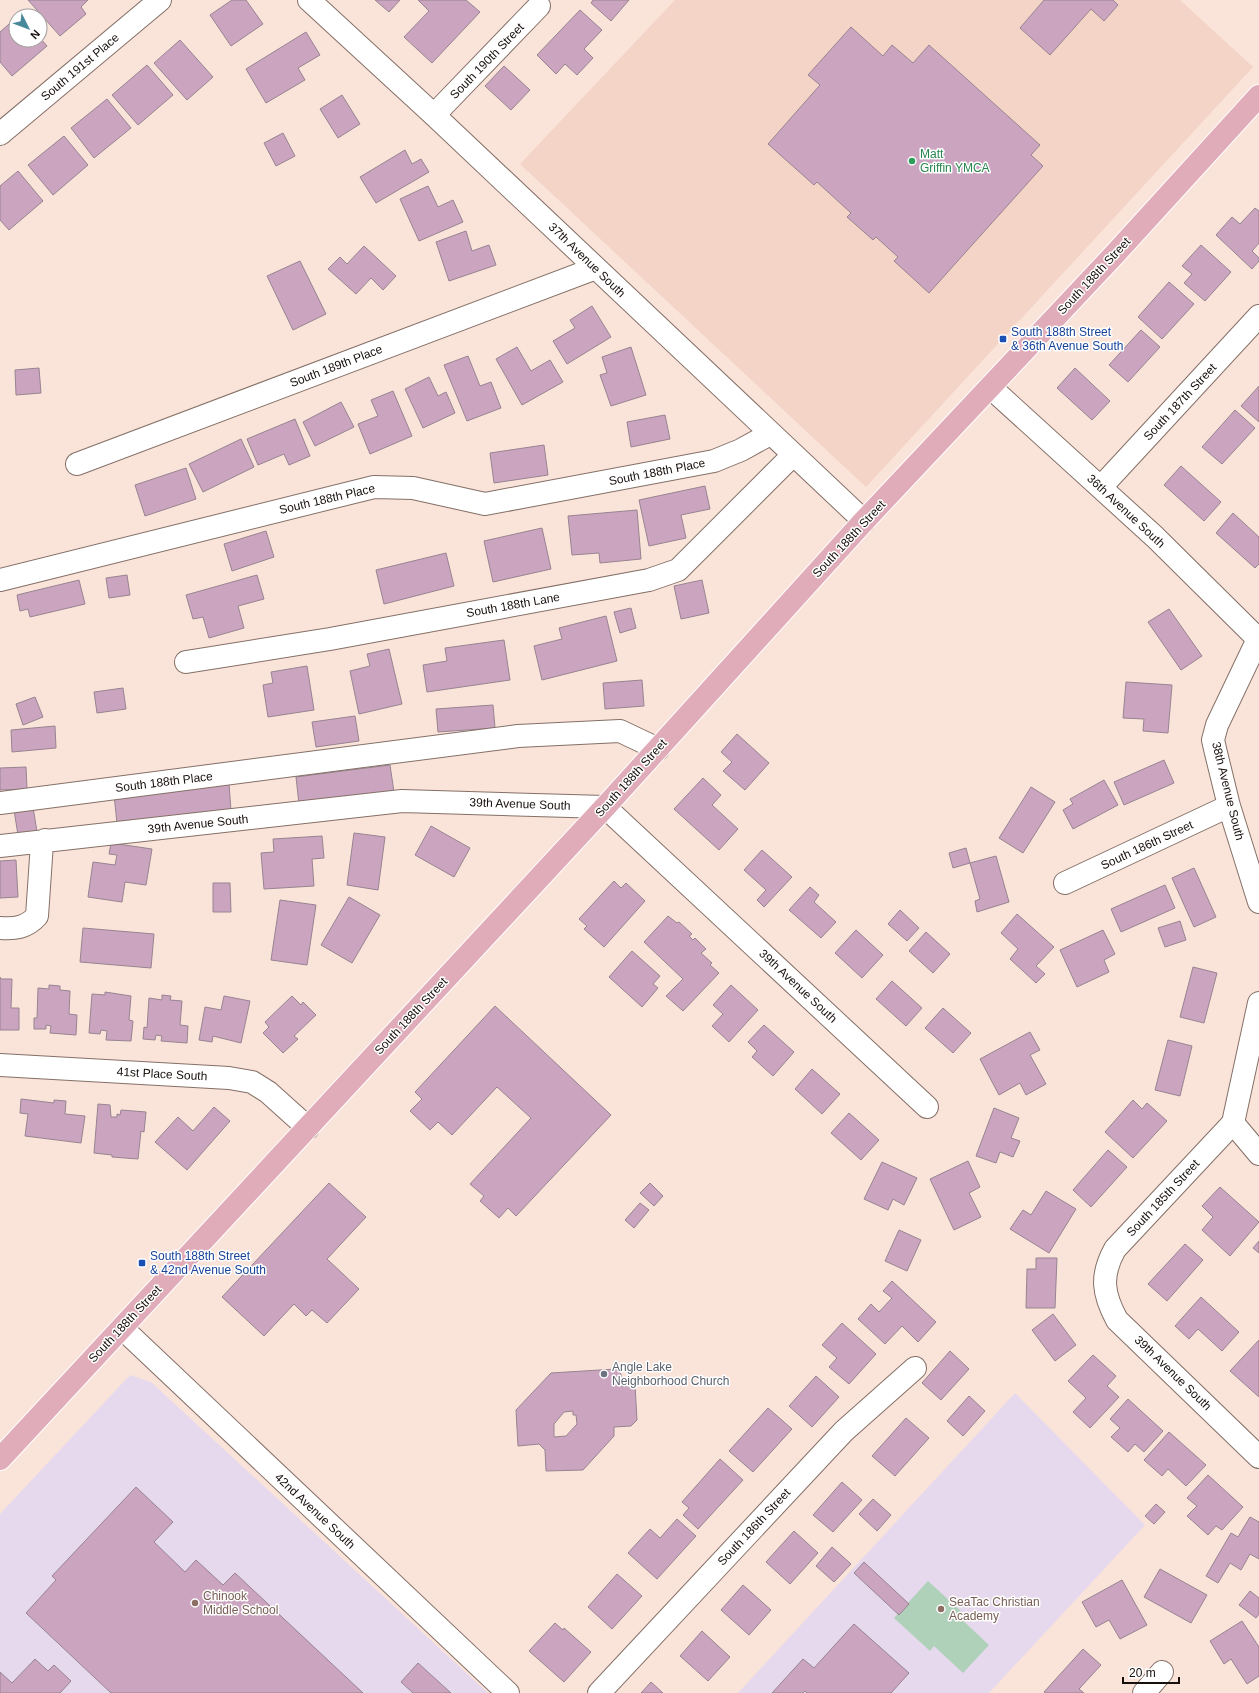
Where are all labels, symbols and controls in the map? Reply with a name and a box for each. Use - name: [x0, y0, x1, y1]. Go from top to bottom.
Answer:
- north arrow: [8, 8, 48, 48]
- street label: South 190th Street: [447, 20, 527, 102]
- text: N: [28, 28, 43, 42]
- street label: South 191st Place: [38, 30, 122, 104]
- place label: Matt Griffin YMCA: [920, 147, 990, 175]
- marker: Matt Griffin YMCA: [907, 156, 917, 166]
- street label: 37th Avenue South: [546, 220, 628, 300]
- street label: South 188th Street: [1055, 234, 1134, 317]
- place label: South 188th Street & 36th Avenue South: [1011, 325, 1124, 353]
- marker: South 188th Street & 36th Avenue South: [998, 334, 1008, 344]
- street label: South 189th Place: [288, 342, 385, 390]
- street label: South 187th Street: [1141, 360, 1220, 443]
- street label: South 188th Place: [608, 456, 707, 488]
- street label: 36th Avenue South: [1084, 471, 1168, 551]
- street label: South 188th Place: [278, 481, 377, 517]
- street label: South 188th Street: [810, 497, 889, 580]
- street label: South 188th Lane: [465, 590, 561, 620]
- street label: South 188th Street: [592, 736, 670, 820]
- street label: 38th Avenue South: [1209, 740, 1247, 842]
- street label: South 188th Place: [114, 769, 214, 795]
- street label: 39th Avenue South: [469, 795, 571, 813]
- street label: 39th Avenue South: [147, 812, 249, 836]
- street label: South 186th Street: [1099, 817, 1196, 872]
- street label: 39th Avenue South: [756, 946, 840, 1026]
- street label: South 188th Street: [372, 974, 451, 1057]
- street label: 41st Place South: [116, 1065, 208, 1083]
- street label: South 185th Street: [1124, 1156, 1203, 1239]
- place label: South 188th Street & 42nd Avenue South: [150, 1249, 266, 1277]
- marker: South 188th Street & 42nd Avenue South: [137, 1258, 147, 1268]
- street label: South 188th Street: [86, 1282, 165, 1365]
- street label: 39th Avenue South: [1132, 1333, 1214, 1413]
- place label: Angle Lake Neighborhood Church: [612, 1360, 729, 1388]
- marker: Angle Lake Neighborhood Church: [599, 1369, 609, 1379]
- street label: 42nd Avenue South: [272, 1470, 358, 1552]
- street label: South 186th Street: [715, 1485, 794, 1568]
- place label: Chinook Middle School: [203, 1589, 278, 1617]
- place label: SeaTac Christian Academy: [949, 1595, 1040, 1623]
- marker: Chinook Middle School: [190, 1598, 200, 1608]
- marker: SeaTac Christian Academy: [936, 1604, 946, 1614]
- scale bar: [1123, 1659, 1179, 1685]
- text: 20 m: [1129, 1666, 1156, 1680]

